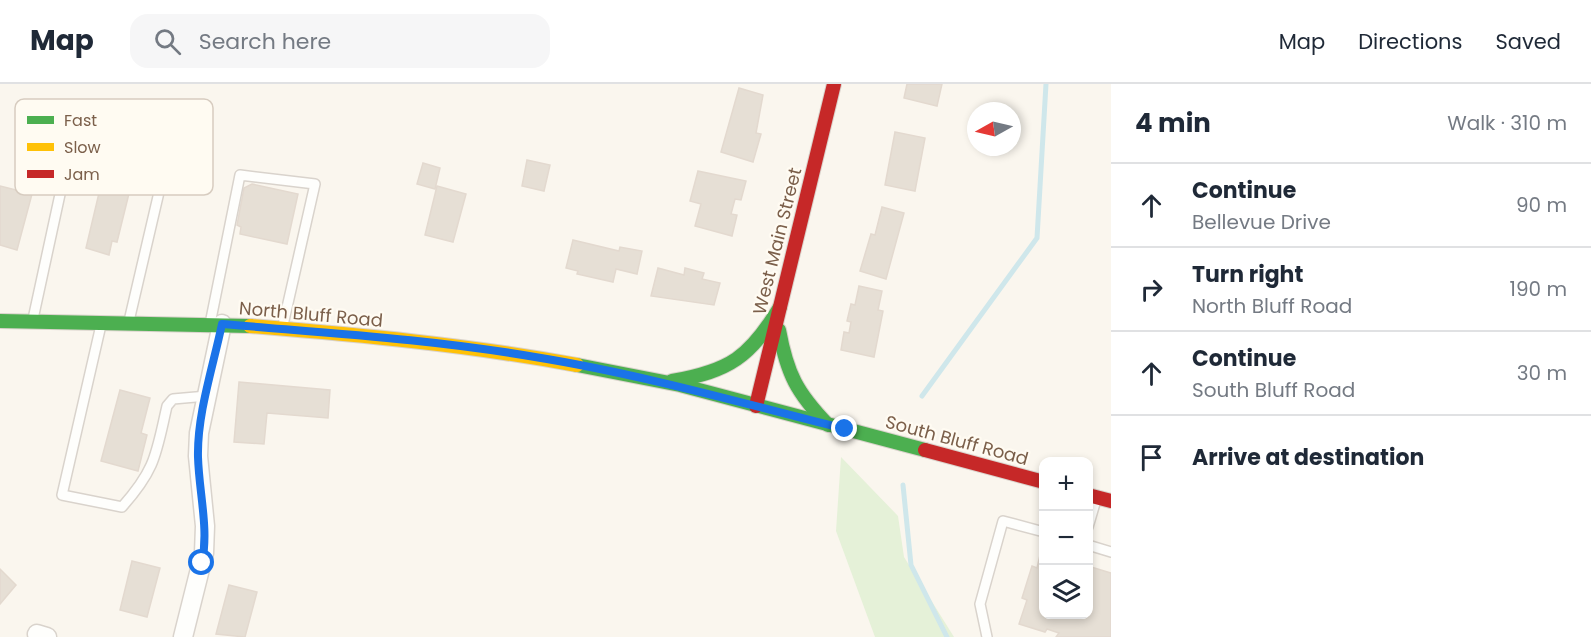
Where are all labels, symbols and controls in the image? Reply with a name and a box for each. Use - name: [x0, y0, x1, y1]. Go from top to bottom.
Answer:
- search box: [130, 14, 550, 68]
- text: Map: [30, 21, 94, 60]
- icon: search: [151, 25, 184, 58]
- text: Search here: [199, 26, 331, 57]
- text: Map: [1279, 27, 1325, 56]
- text: Directions: [1358, 27, 1462, 56]
- text: Saved: [1495, 27, 1561, 56]
- legend: [15, 99, 213, 195]
- north arrow: [967, 102, 1021, 156]
- text: 4 min: [1135, 105, 1211, 141]
- text: Fast: [64, 109, 97, 132]
- text: Walk · 310 m: [1447, 109, 1567, 137]
- text: Slow: [64, 136, 101, 159]
- text: Jam: [64, 163, 100, 186]
- street label: West Main Street: [747, 165, 807, 317]
- text: Continue: [1192, 175, 1296, 206]
- icon: ahead: [1135, 189, 1168, 222]
- text: 90 m: [1516, 191, 1567, 219]
- text: Bellevue Drive: [1192, 208, 1331, 236]
- text: Turn right: [1192, 259, 1303, 290]
- icon: right: [1135, 273, 1168, 306]
- text: 190 m: [1510, 275, 1567, 303]
- text: North Bluff Road: [1192, 292, 1352, 320]
- street label: North Bluff Road: [238, 295, 384, 333]
- text: Continue: [1192, 343, 1296, 374]
- icon: ahead: [1135, 357, 1168, 390]
- text: 30 m: [1517, 359, 1567, 387]
- text: South Bluff Road: [1192, 376, 1355, 404]
- street label: South Bluff Road: [883, 409, 1031, 471]
- route end: [831, 415, 857, 441]
- icon: arrive: [1135, 441, 1168, 474]
- text: Arrive at destination: [1192, 442, 1424, 473]
- map controls: [1039, 457, 1093, 619]
- button: +: [1039, 457, 1093, 511]
- button: −: [1039, 511, 1093, 565]
- route start: [188, 549, 214, 575]
- button: layers: [1039, 565, 1093, 619]

